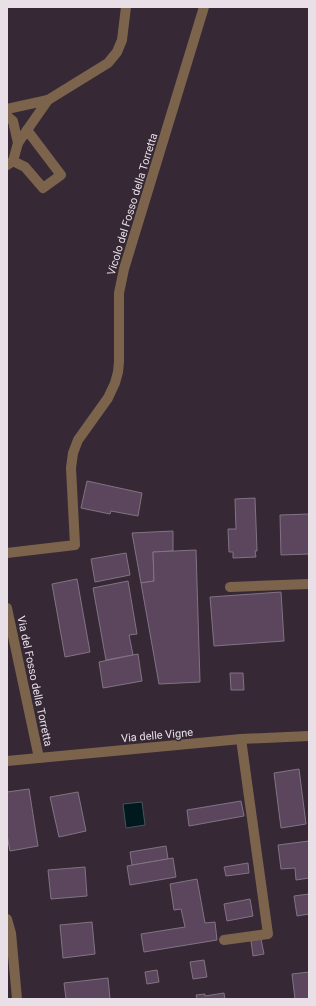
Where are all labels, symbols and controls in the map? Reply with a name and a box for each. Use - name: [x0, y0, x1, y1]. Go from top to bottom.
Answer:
- street label: Vicolo del Fosso della Torretta: [105, 131, 160, 277]
- street label: Via del Fosso della Torretta: [14, 615, 55, 748]
- street label: Via delle Vigne: [121, 726, 194, 745]

